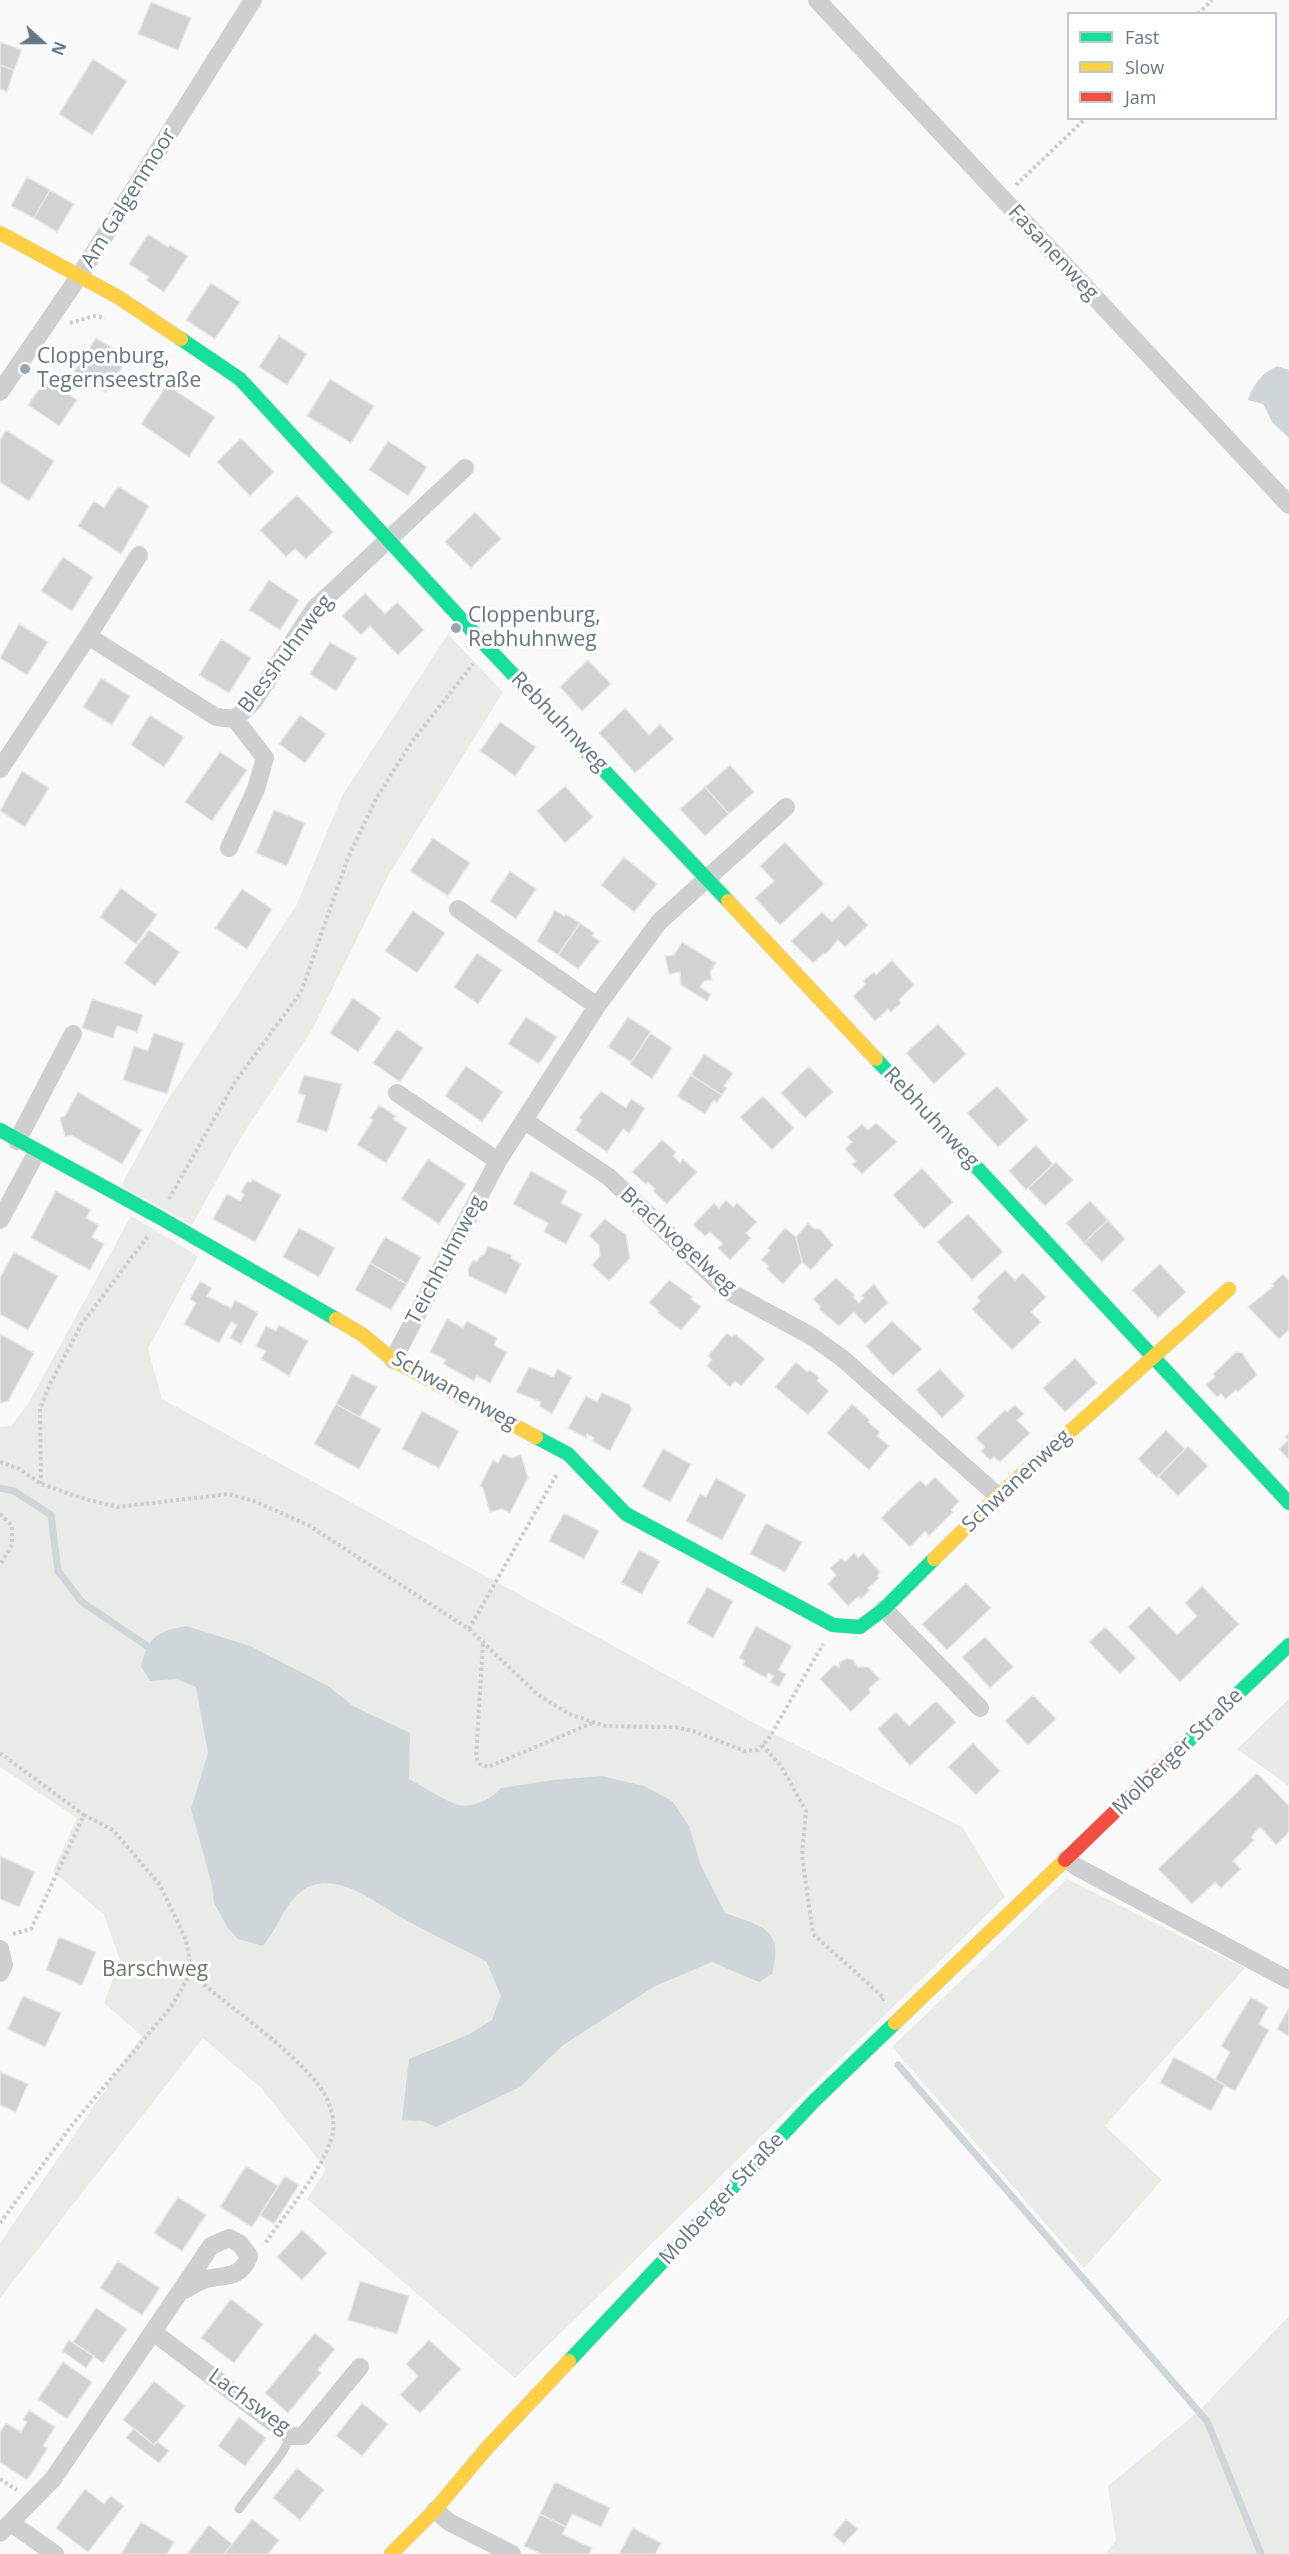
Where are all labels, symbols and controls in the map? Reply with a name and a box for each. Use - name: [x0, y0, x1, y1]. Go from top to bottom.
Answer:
- north arrow: [12, 12, 72, 72]
- legend: [1067, 12, 1277, 120]
- text: Fast: [1125, 25, 1159, 49]
- text: N: [46, 38, 71, 58]
- text: Slow: [1125, 55, 1164, 79]
- text: Jam: [1125, 85, 1157, 109]
- street label: Am Galgenmoor: [76, 124, 182, 272]
- street label: Fasanenweg: [1002, 200, 1104, 306]
- place label: Cloppenburg, Tegernseestraße: [37, 344, 201, 394]
- marker: Cloppenburg, Tegernseestraße: [18, 362, 32, 376]
- street label: Blesshuhnweg: [233, 590, 339, 718]
- place label: Cloppenburg, Rebhuhnweg: [468, 603, 601, 653]
- marker: Cloppenburg, Rebhuhnweg: [449, 621, 463, 635]
- street label: Rebhuhnweg: [505, 667, 613, 777]
- street label: Rebhuhnweg: [878, 1062, 984, 1174]
- street label: Brachvogelweg: [615, 1182, 741, 1300]
- street label: Teichhuhnweg: [401, 1191, 491, 1329]
- street label: Schwanenweg: [387, 1346, 521, 1436]
- street label: Schwanenweg: [957, 1424, 1077, 1538]
- street label: Molberger Straße: [1108, 1683, 1248, 1821]
- park label: Barschweg: [102, 1957, 208, 1983]
- street label: Molberger Straße: [654, 2128, 790, 2270]
- street label: Lachsweg: [203, 2364, 295, 2440]

